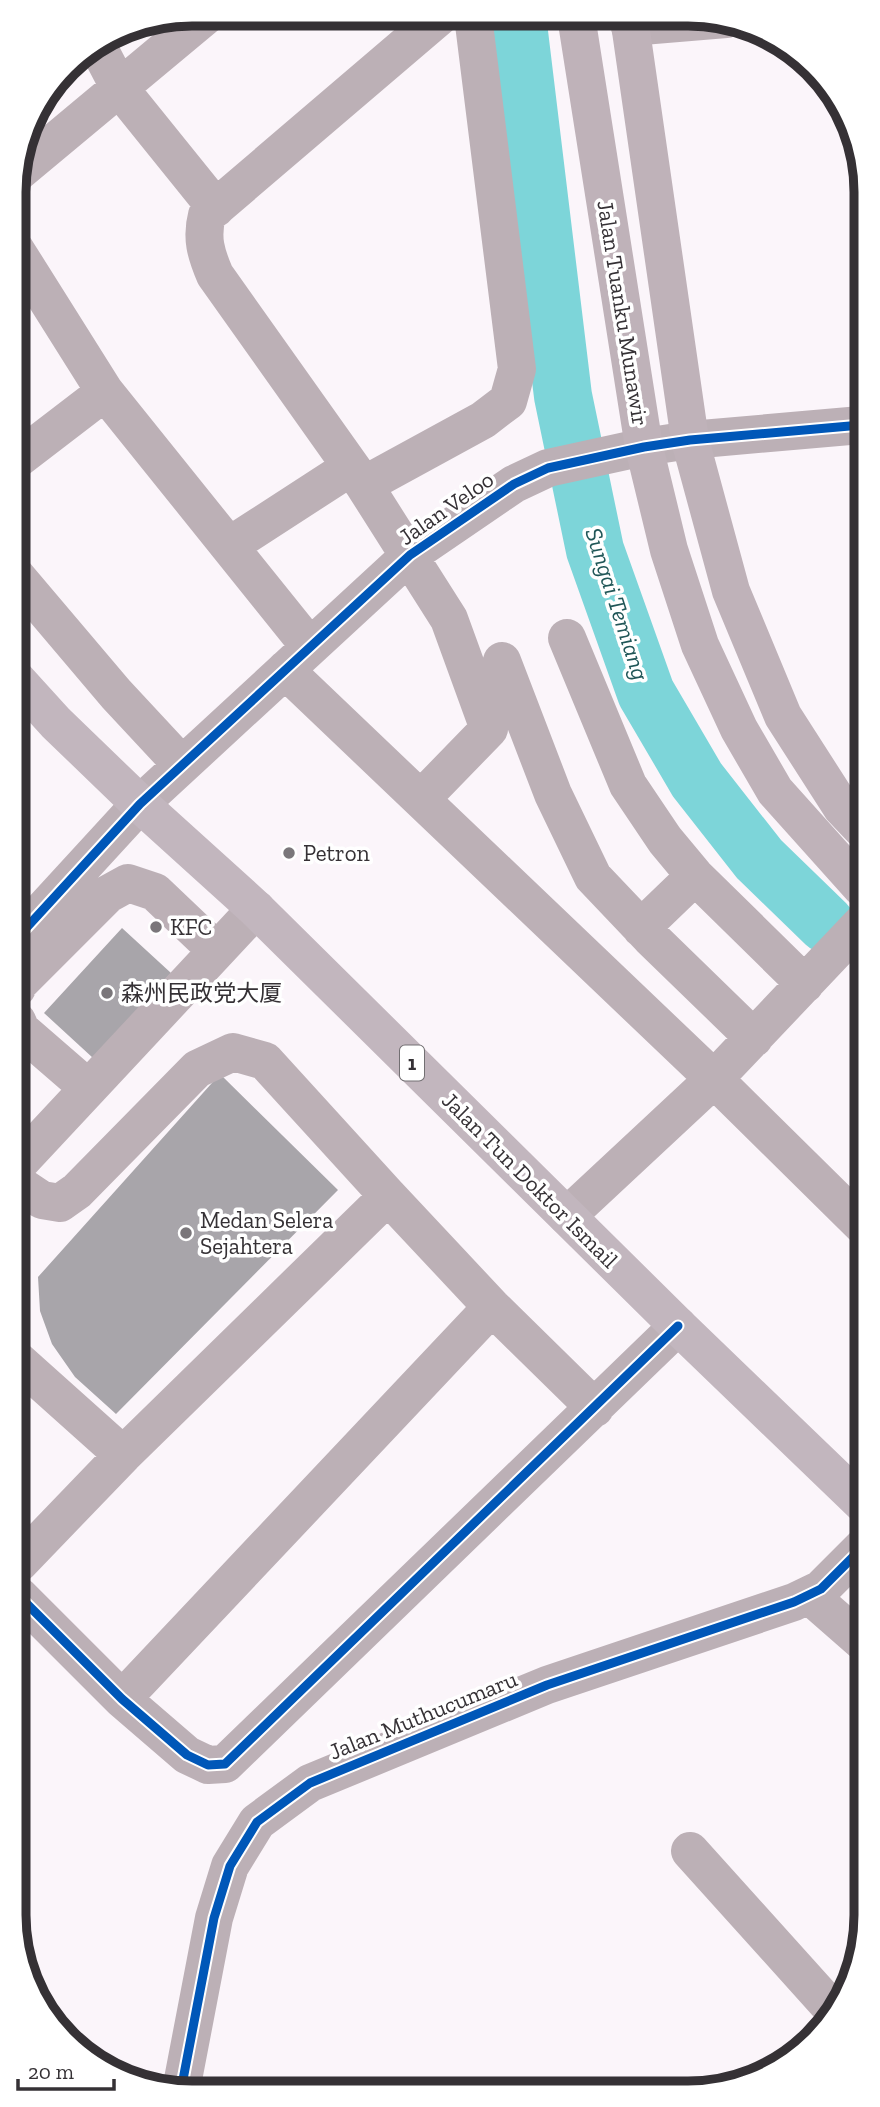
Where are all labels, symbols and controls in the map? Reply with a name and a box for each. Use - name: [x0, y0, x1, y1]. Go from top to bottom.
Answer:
- street label: Jalan Tuanku Munawir: [591, 198, 655, 428]
- street label: Jalan Veloo: [393, 465, 499, 551]
- water label: Sungai Temiang: [579, 524, 656, 684]
- place label: Petron: [303, 839, 370, 867]
- marker: Petron: [281, 845, 297, 861]
- place label: KFC: [170, 913, 212, 941]
- marker: KFC: [148, 919, 164, 935]
- place label: 森州民政党大厦: [121, 979, 282, 1007]
- marker: 森州民政党大厦: [99, 985, 115, 1001]
- road number: 1: [400, 1046, 424, 1080]
- street label: Jalan Tun Doktor Ismail: [436, 1086, 624, 1274]
- place label: Medan Selera Sejahtera: [200, 1206, 333, 1260]
- marker: Medan Selera Sejahtera: [178, 1225, 194, 1241]
- street label: Jalan Muthucumaru: [325, 1664, 521, 1766]
- scale bar: [18, 2048, 114, 2092]
- text: 20 m: [28, 2059, 74, 2084]

